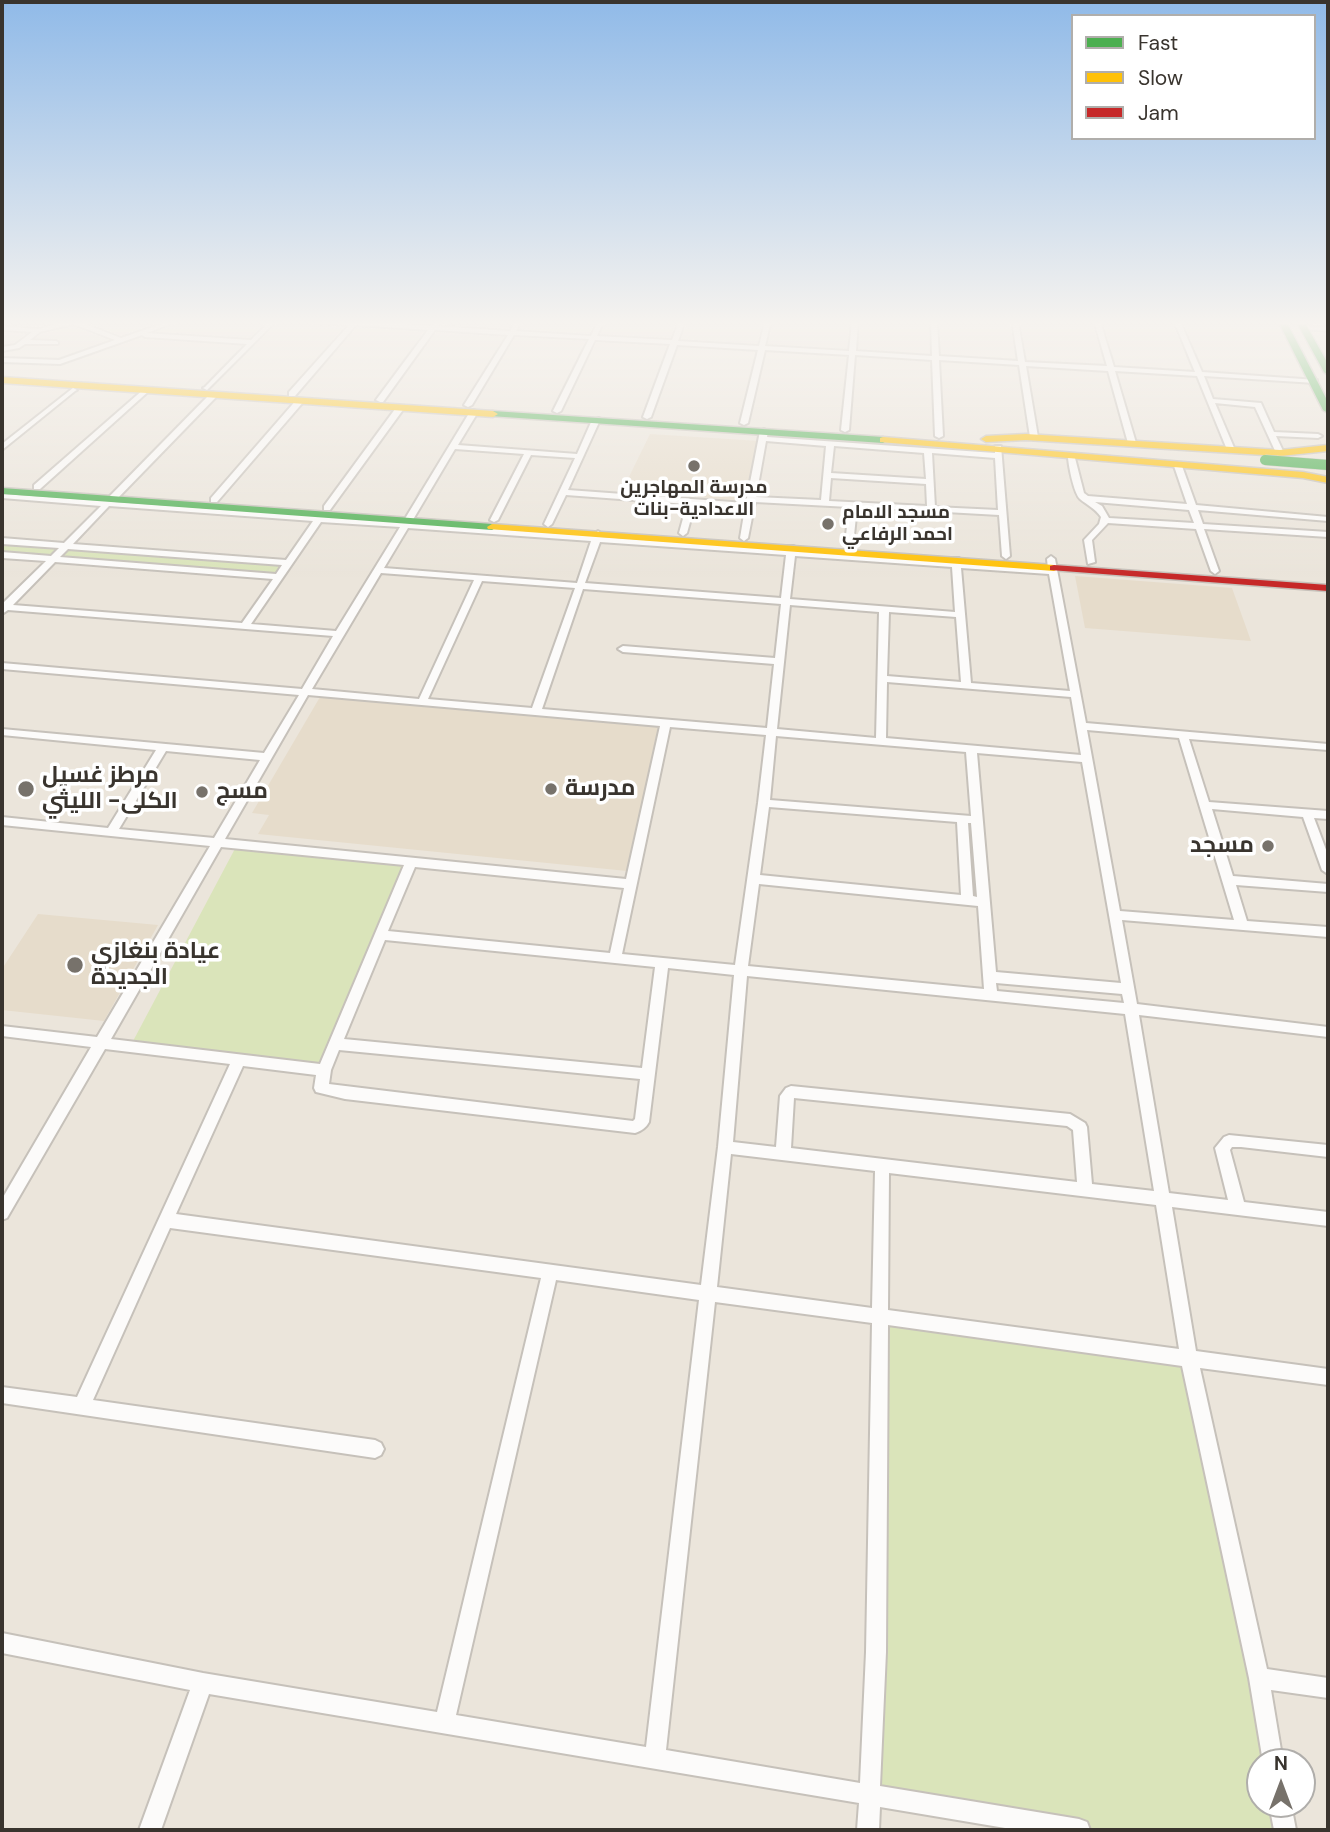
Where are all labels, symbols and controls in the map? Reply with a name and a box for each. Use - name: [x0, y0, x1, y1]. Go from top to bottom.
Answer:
- legend: [1071, 14, 1316, 140]
- text: Fast: [1138, 29, 1178, 57]
- text: Slow: [1138, 64, 1183, 92]
- text: Jam: [1138, 99, 1179, 127]
- marker: مدرسة المهاجرين الاعدادية-بنات: [686, 458, 702, 474]
- place label: مدرسة المهاجرين الاعدادية-بنات: [620, 477, 768, 521]
- place label: مسجد الامام احمد الرفاعي: [842, 502, 953, 546]
- marker: مسجد الامام احمد الرفاعي: [820, 516, 836, 532]
- place label: مرطز غسيل الكلى- الليثي: [42, 762, 178, 816]
- place label: مدرسة: [565, 775, 635, 803]
- place label: مسج: [216, 778, 268, 806]
- marker: مرطز غسيل الكلى- الليثي: [16, 779, 36, 799]
- marker: مدرسة: [543, 781, 559, 797]
- marker: مسج: [194, 784, 210, 800]
- place label: مسجد: [1190, 832, 1254, 860]
- marker: مسجد: [1260, 838, 1276, 854]
- place label: عيادة بنغازي الجديدة: [91, 938, 220, 992]
- marker: عيادة بنغازي الجديدة: [65, 955, 85, 975]
- north arrow: [1246, 1748, 1316, 1818]
- text: N: [1274, 1751, 1288, 1776]

